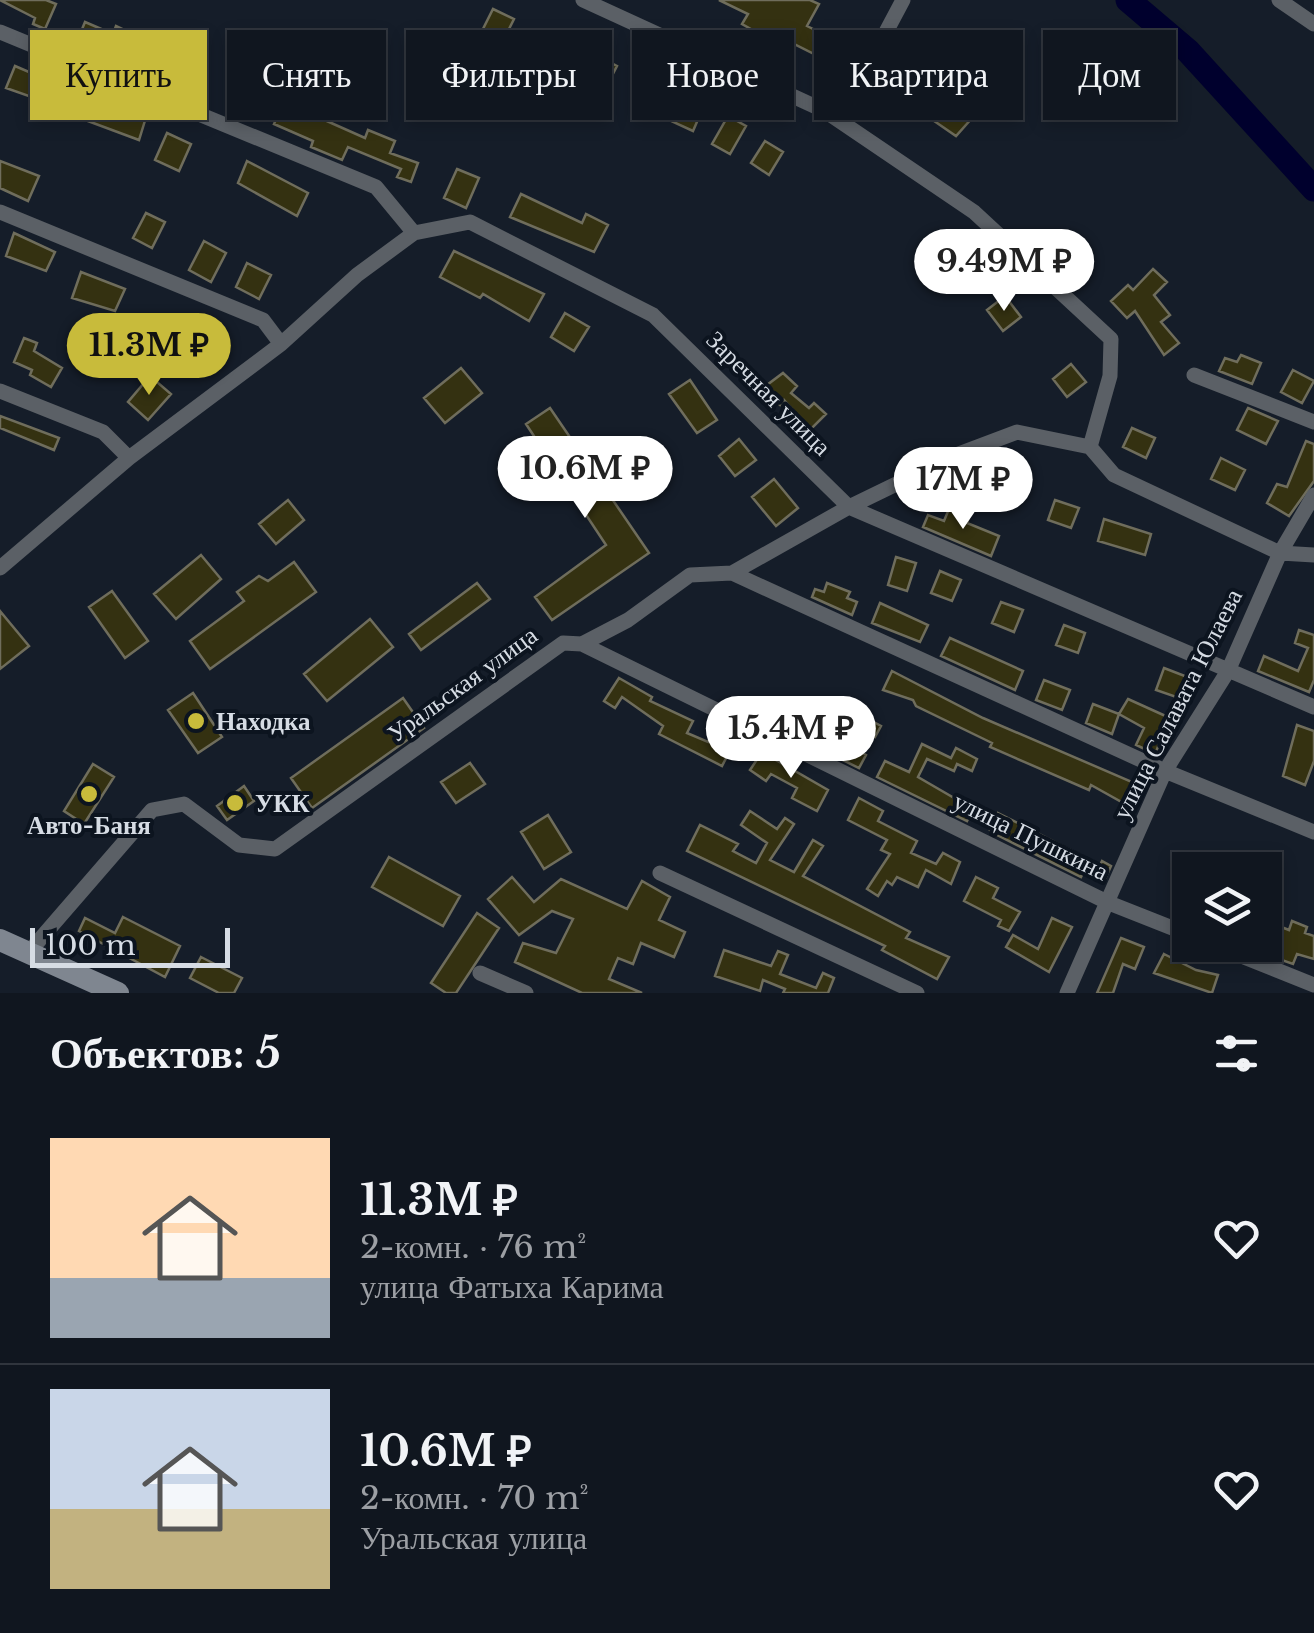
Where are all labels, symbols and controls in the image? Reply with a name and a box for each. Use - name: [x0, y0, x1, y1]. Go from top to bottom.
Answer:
- chip: Купить: [30, 30, 207, 120]
- chip: Снять: [227, 30, 386, 120]
- chip: Фильтры: [406, 30, 612, 120]
- chip: Новое: [632, 30, 794, 120]
- chip: Квартира: [814, 30, 1023, 120]
- chip: Дом: [1043, 30, 1176, 120]
- pin: 9.49M ₽: [912, 229, 1096, 314]
- text: 9.49M ₽: [936, 241, 1072, 281]
- pin: 11.3M ₽: [57, 313, 241, 398]
- street label: Заречная улица: [700, 324, 838, 462]
- text: 11.3M ₽: [89, 325, 209, 365]
- pin: 10.6M ₽: [493, 436, 677, 521]
- pin: 17M ₽: [893, 447, 1033, 532]
- text: 10.6M ₽: [520, 448, 650, 488]
- text: 17M ₽: [916, 459, 1010, 499]
- street label: улица Салавата Юлаева: [1106, 584, 1249, 825]
- street label: Уральская улица: [381, 620, 543, 749]
- pin: 15.4M ₽: [699, 696, 883, 781]
- place label: Находка: [216, 706, 311, 737]
- text: 15.4M ₽: [728, 708, 854, 748]
- marker: Находка: [185, 710, 207, 732]
- marker: Авто-Баня: [78, 783, 100, 805]
- street label: улица Пушкина: [948, 786, 1113, 887]
- place label: УКК: [255, 788, 310, 819]
- marker: УКК: [224, 792, 246, 814]
- place label: Авто-Баня: [27, 810, 151, 841]
- map controls: [1172, 852, 1282, 962]
- button: layers: [1172, 852, 1282, 962]
- scale bar: [30, 923, 230, 968]
- text: 100 m: [45, 928, 136, 963]
- icon: filters: [1209, 1026, 1264, 1081]
- text: Объектов: 5: [50, 1027, 281, 1079]
- text: 11.3M ₽: [360, 1174, 518, 1226]
- icon: home: [130, 1178, 250, 1298]
- icon: heart: [1209, 1211, 1264, 1266]
- text: 2-комн. · 76 m²: [360, 1227, 586, 1267]
- text: улица Фатыха Карима: [360, 1267, 664, 1307]
- text: 10.6M ₽: [360, 1425, 532, 1477]
- icon: home: [130, 1429, 250, 1549]
- icon: heart: [1209, 1462, 1264, 1517]
- text: 2-комн. · 70 m²: [360, 1478, 589, 1518]
- text: Уральская улица: [360, 1518, 587, 1558]

